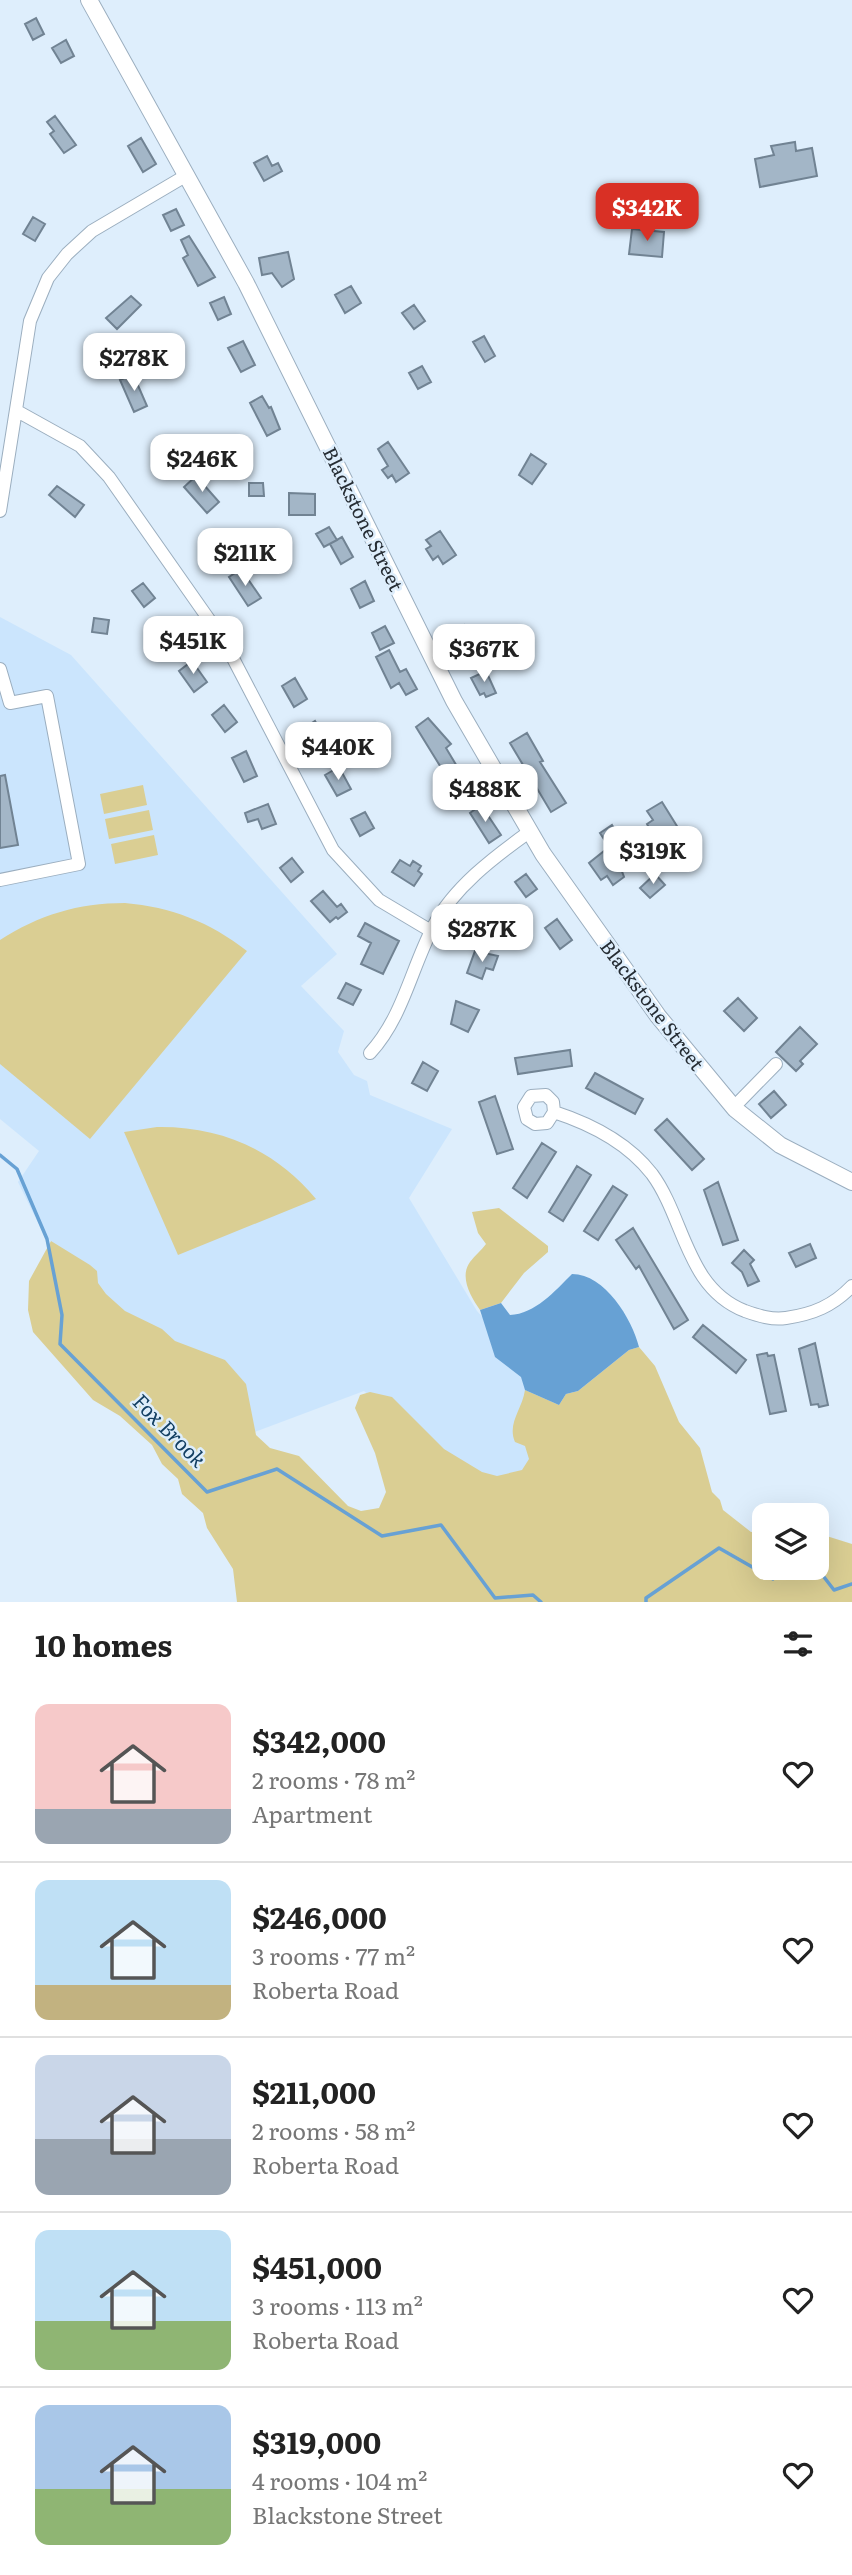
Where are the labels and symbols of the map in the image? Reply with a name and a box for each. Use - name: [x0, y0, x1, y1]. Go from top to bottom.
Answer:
- pin: $342K: [598, 184, 696, 243]
- pin: $278K: [85, 334, 183, 393]
- pin: $246K: [153, 434, 251, 494]
- street label: Blackstone Street: [317, 442, 411, 596]
- pin: $211K: [196, 528, 294, 588]
- pin: $451K: [144, 616, 242, 676]
- pin: $367K: [435, 624, 533, 684]
- pin: $440K: [289, 722, 387, 782]
- pin: $488K: [436, 764, 534, 824]
- pin: $319K: [604, 826, 702, 886]
- pin: $287K: [433, 904, 531, 964]
- street label: Blackstone Street: [594, 933, 712, 1076]
- water label: Fox Brook: [127, 1385, 215, 1473]

